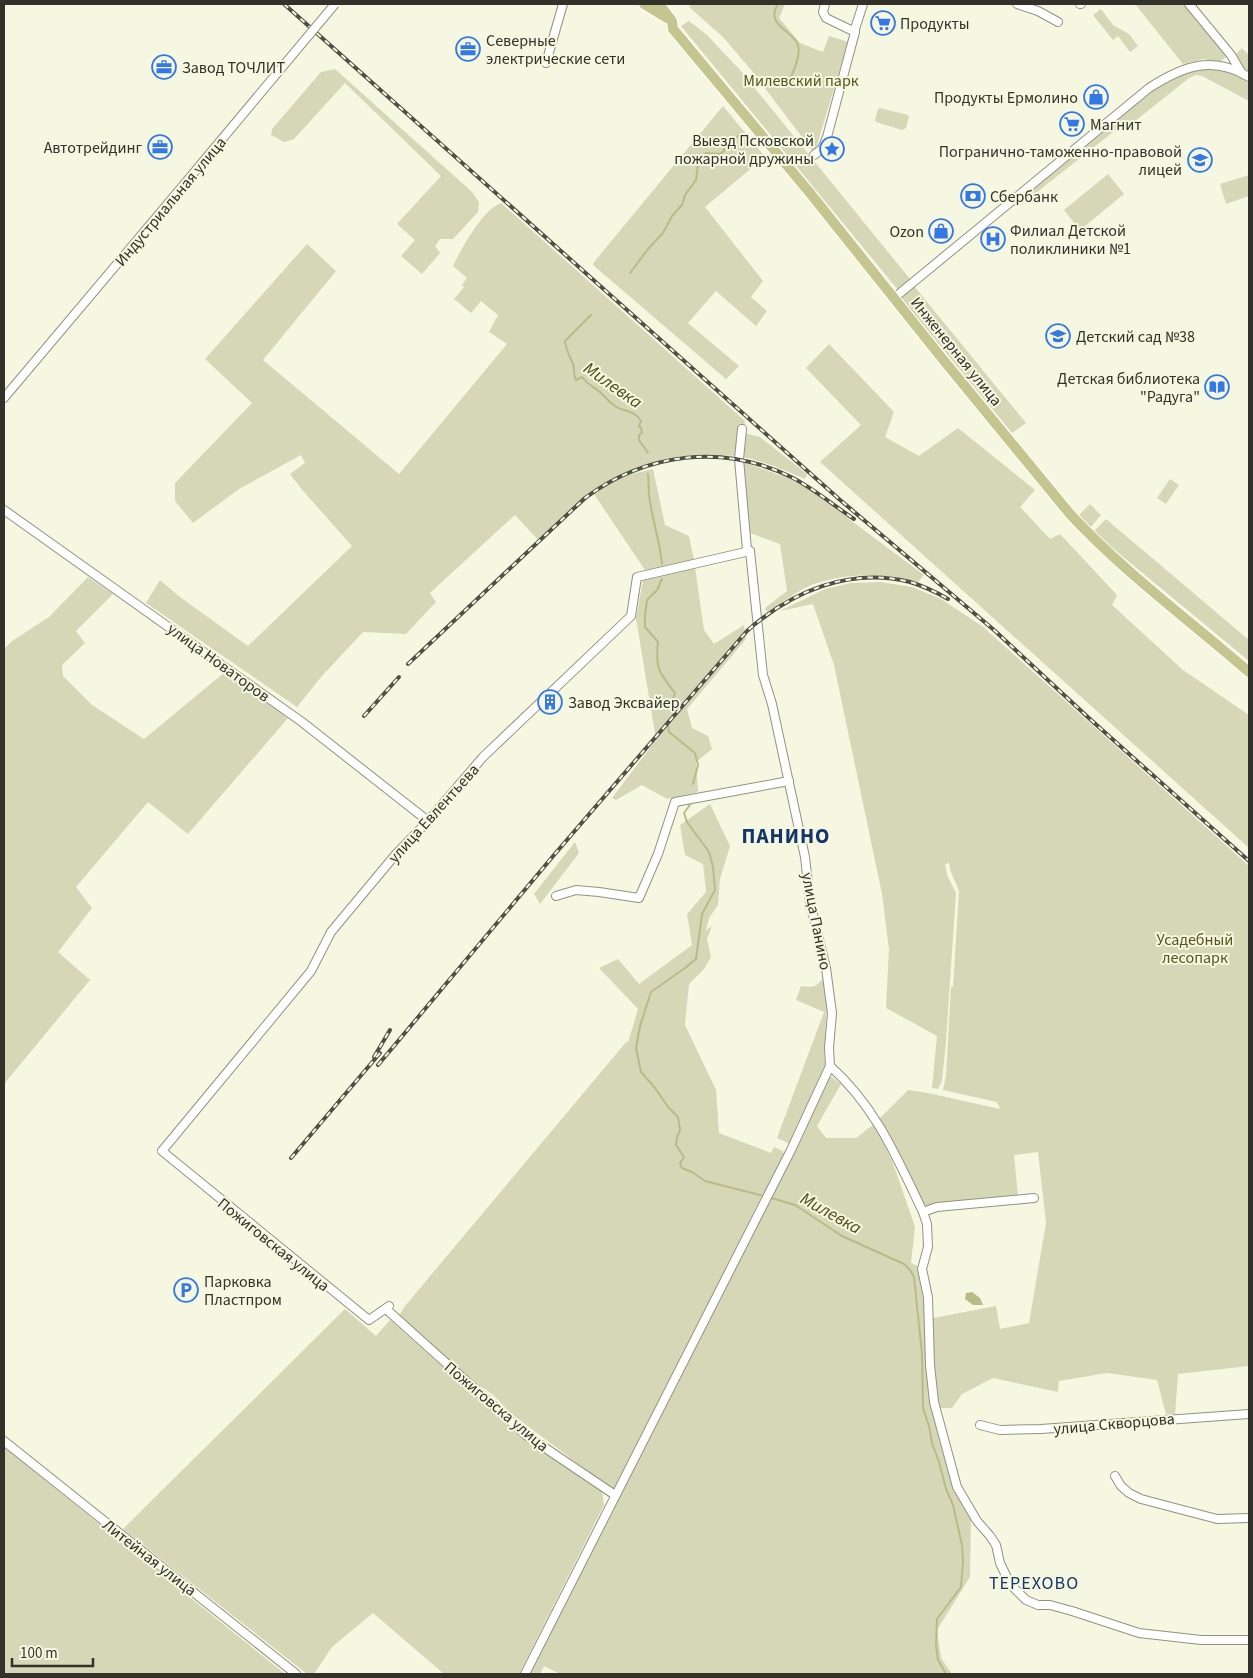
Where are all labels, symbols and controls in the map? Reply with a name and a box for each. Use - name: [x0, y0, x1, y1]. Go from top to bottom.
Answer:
- supermarket icon: Продукты: [870, 10, 896, 36]
- place label: Продукты: [900, 13, 970, 35]
- place label: Северные электрические сети: [486, 30, 625, 70]
- office icon: Северные электрические сети: [455, 36, 481, 62]
- office icon: Завод ТОЧЛИТ: [151, 54, 177, 80]
- place label: Завод ТОЧЛИТ: [182, 57, 285, 79]
- park label: Милевский парк: [743, 70, 859, 92]
- shop icon: Продукты Ермолино: [1083, 84, 1109, 110]
- place label: Продукты Ермолино: [934, 87, 1078, 109]
- supermarket icon: Магнит: [1059, 111, 1085, 137]
- place label: Магнит: [1090, 114, 1142, 136]
- place label: Выезд Псковской пожарной дружины: [674, 130, 814, 170]
- street label: Индустриальная улица: [110, 132, 231, 271]
- office icon: Автотрейдинг: [147, 134, 173, 160]
- place icon: Выезд Псковской пожарной дружины: [819, 136, 845, 162]
- place label: Автотрейдинг: [44, 137, 142, 159]
- place label: Погранично-таможенно-правовой лицей: [939, 141, 1182, 181]
- school or university icon: Погранично-таможенно-правовой лицей: [1187, 147, 1213, 173]
- bank icon: Сбербанк: [960, 183, 986, 209]
- place label: Сбербанк: [990, 186, 1058, 208]
- shop icon: Ozon: [928, 218, 954, 244]
- place label: Филиал Детской поликлиники №1: [1010, 220, 1131, 260]
- place label: Ozon: [889, 221, 924, 243]
- hospital icon: Филиал Детской поликлиники №1: [980, 226, 1006, 252]
- street label: Инженерная улица: [905, 292, 1007, 411]
- school or university icon: Детский сад №38: [1045, 323, 1071, 349]
- place label: Детский сад №38: [1076, 326, 1195, 348]
- water label: Милевка: [578, 356, 647, 415]
- place label: Детская библиотека "Радуга": [1057, 368, 1200, 408]
- library icon: Детская библиотека "Радуга": [1204, 374, 1230, 400]
- street label: улица Новаторов: [163, 618, 274, 707]
- building icon: Завод Эксвайер: [537, 689, 563, 715]
- place label: Завод Эксвайер: [568, 692, 680, 714]
- street label: улица Евлентьева: [383, 759, 484, 868]
- district label: ПАНИНО: [742, 821, 830, 851]
- street label: улица Панино: [796, 870, 836, 972]
- park label: Усадебный лесопарк: [1157, 929, 1233, 969]
- water label: Милевка: [796, 1186, 866, 1241]
- street label: Пожиговская улица: [213, 1193, 334, 1297]
- place label: Парковка Пластпром: [204, 1271, 282, 1311]
- parking icon: Парковка Пластпром: [173, 1277, 199, 1303]
- street label: Пожиговска улица: [439, 1357, 553, 1457]
- street label: улица Скворцова: [1053, 1408, 1176, 1440]
- street label: Литейная улица: [98, 1514, 201, 1601]
- district label: ТЕРЕХОВО: [989, 1571, 1079, 1596]
- scale bar: [12, 1636, 94, 1668]
- text: 100 m: [20, 1643, 58, 1664]

